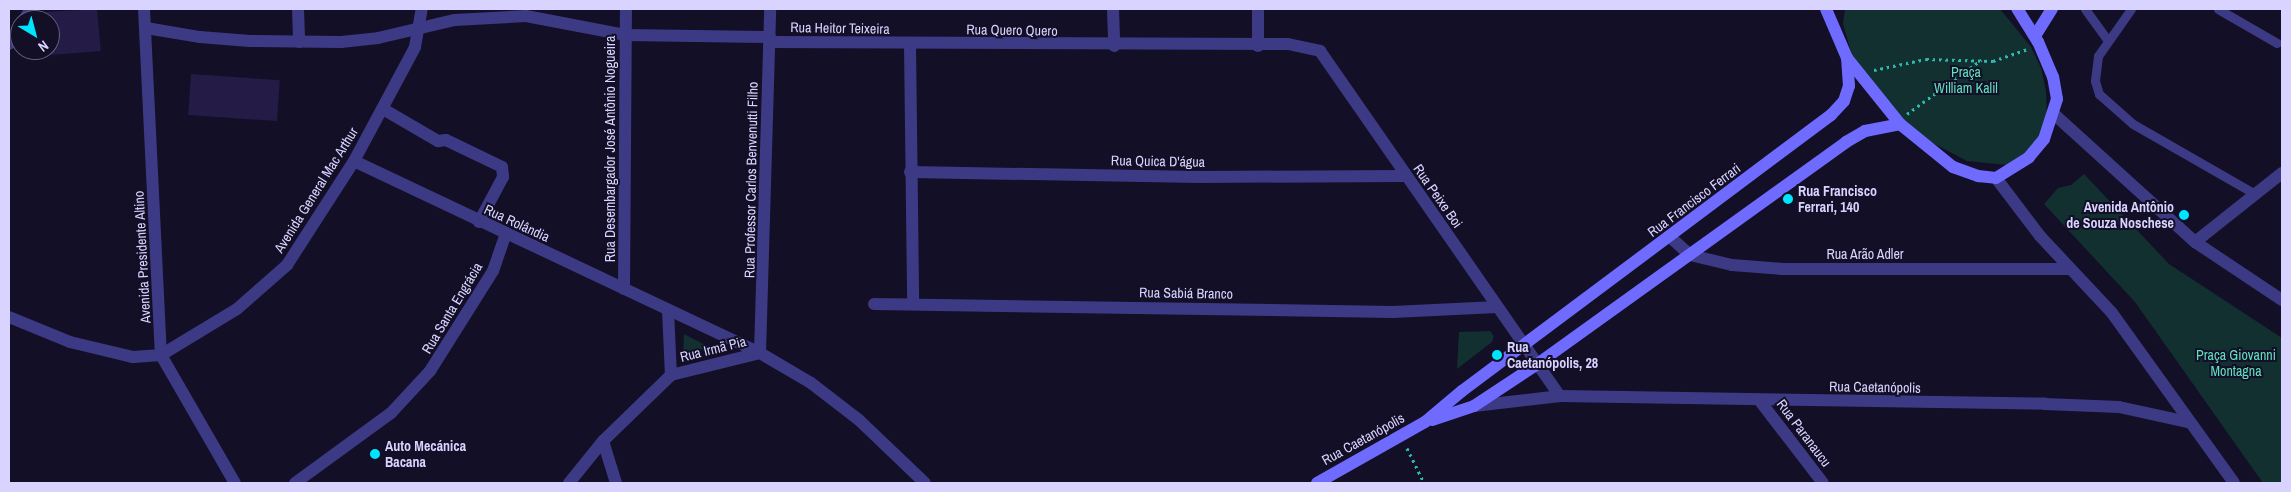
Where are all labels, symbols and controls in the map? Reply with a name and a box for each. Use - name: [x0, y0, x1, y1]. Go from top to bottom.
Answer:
- north arrow: [10, 10, 60, 60]
- street label: Rua Heitor Teixeira: [790, 19, 890, 37]
- street label: Rua Quero Quero: [966, 21, 1058, 39]
- street label: Rua Desembargador José Antônio Nogueira: [602, 35, 618, 263]
- text: N: [35, 36, 52, 56]
- park label: Praça William Kalil: [1934, 64, 1998, 96]
- street label: Rua Professor Carlos Benvenutti Filho: [741, 82, 761, 278]
- street label: Avenida General Mac Arthur: [270, 124, 362, 256]
- street label: Rua Quica D'água: [1111, 152, 1205, 170]
- street label: Rua Francisco Ferrari: [1644, 160, 1744, 240]
- street label: Rua Peixe Boi: [1410, 161, 1466, 231]
- place label: Rua Francisco Ferrari, 140: [1798, 183, 1877, 216]
- street label: Avenida Presidente Altino: [130, 190, 154, 324]
- marker: Rua Francisco Ferrari, 140: [1782, 193, 1794, 205]
- place label: Avenida Antônio de Souza Noschese: [2066, 199, 2174, 232]
- street label: Rua Rolândia: [482, 201, 552, 245]
- marker: Avenida Antônio de Souza Noschese: [2178, 209, 2190, 221]
- street label: Rua Arão Adler: [1826, 246, 1904, 262]
- street label: Rua Santa Engrácia: [418, 259, 486, 357]
- street label: Rua Sabiá Branco: [1139, 284, 1233, 302]
- street label: Rua Irmã Pia: [678, 333, 748, 365]
- place label: Rua Caetanópolis, 28: [1507, 339, 1598, 372]
- park label: Praça Giovanni Montagna: [2196, 347, 2276, 380]
- marker: Rua Caetanópolis, 28: [1491, 349, 1503, 361]
- street label: Rua Caetanópolis: [1829, 378, 1921, 396]
- street label: Rua Paranaucu: [1773, 396, 1835, 470]
- street label: Rua Caetanópolis: [1319, 409, 1407, 469]
- place label: Auto Mecánica Bacana: [385, 438, 466, 471]
- marker: Auto Mecánica Bacana: [369, 448, 381, 460]

